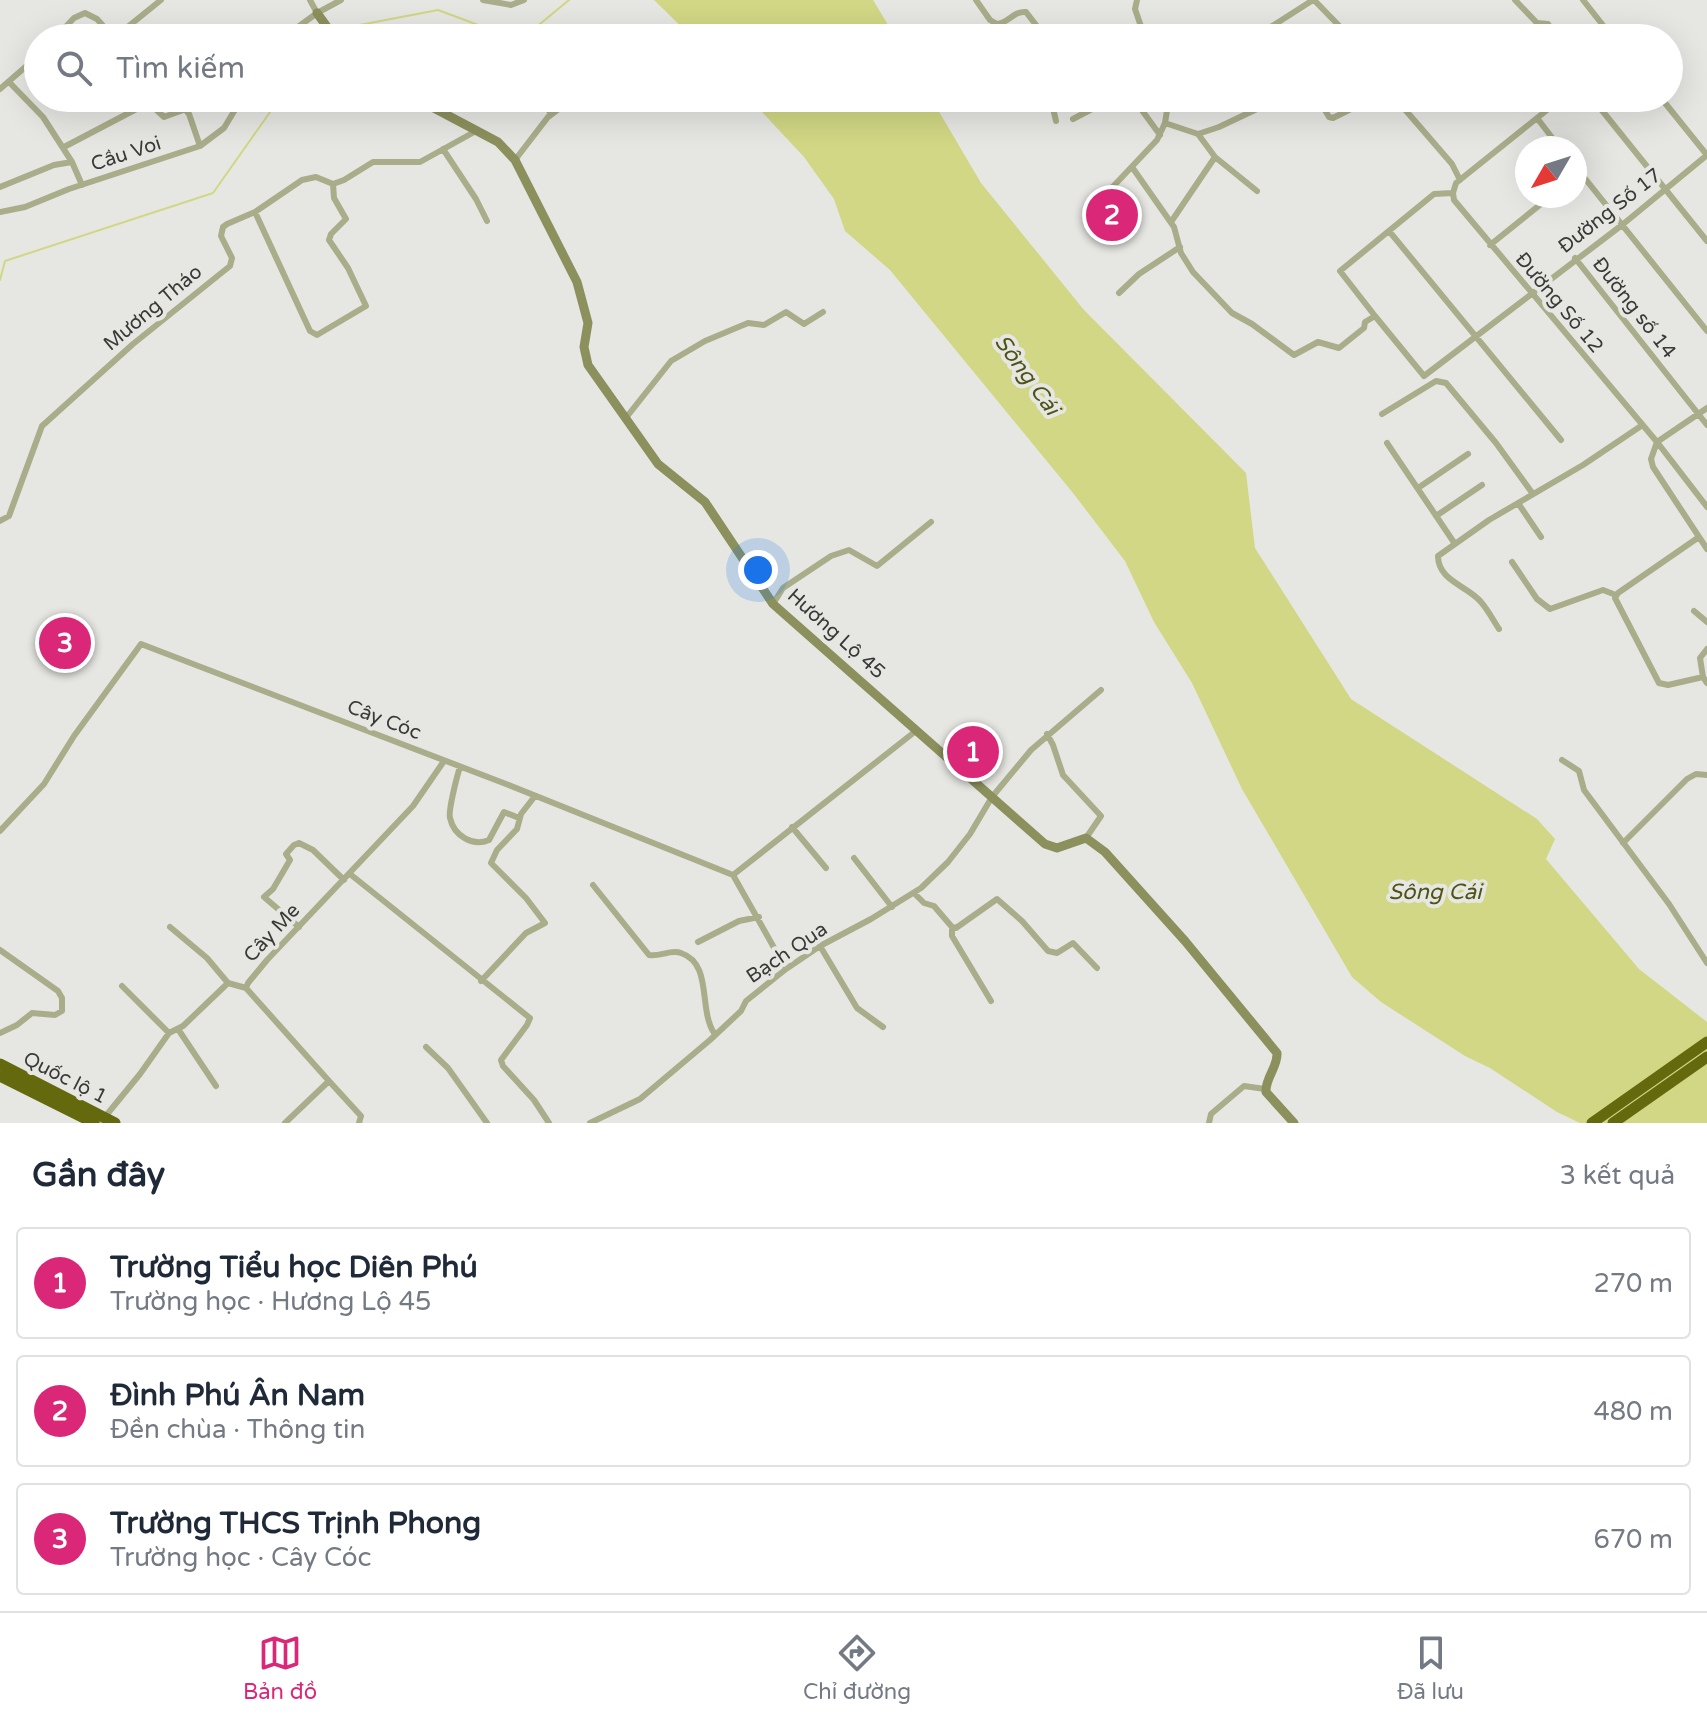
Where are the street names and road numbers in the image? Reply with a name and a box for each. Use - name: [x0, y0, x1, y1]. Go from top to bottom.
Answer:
- street label: Cầu Voi: [88, 131, 164, 177]
- street label: Đường Số 17: [1554, 163, 1666, 259]
- street label: Đường Số 12: [1510, 248, 1608, 358]
- street label: Đường số 14: [1587, 253, 1681, 363]
- street label: Mương Tháo: [99, 260, 207, 356]
- street label: Hương Lộ 45: [782, 584, 890, 684]
- street label: Cây Cóc: [344, 695, 424, 745]
- street label: Cây Me: [239, 899, 305, 967]
- street label: Bạch Qua: [742, 917, 832, 989]
- street label: Quốc lộ 1: [19, 1047, 111, 1109]

